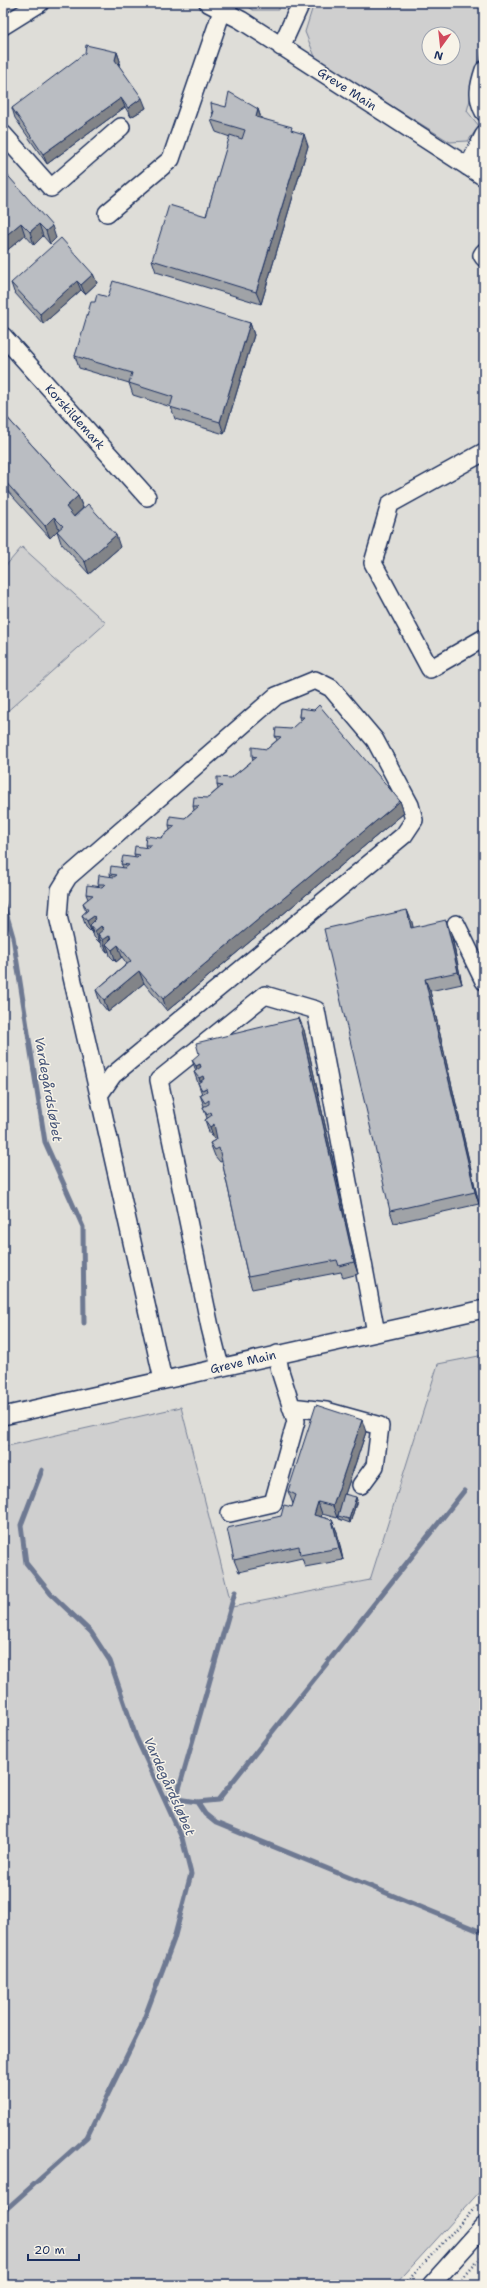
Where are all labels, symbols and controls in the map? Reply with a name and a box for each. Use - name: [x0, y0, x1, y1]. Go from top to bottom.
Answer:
- north arrow: [421, 26, 461, 66]
- text: N: [432, 47, 445, 64]
- street label: Greve Main: [314, 64, 380, 114]
- street label: Korskildemark: [41, 381, 109, 453]
- water label: Vardegårdsløbet: [31, 1035, 66, 1143]
- street label: Greve Main: [208, 1347, 278, 1377]
- water label: Vardegårdsløbet: [140, 1734, 199, 1839]
- scale bar: [28, 2236, 79, 2262]
- text: 20 m: [34, 2242, 65, 2258]

